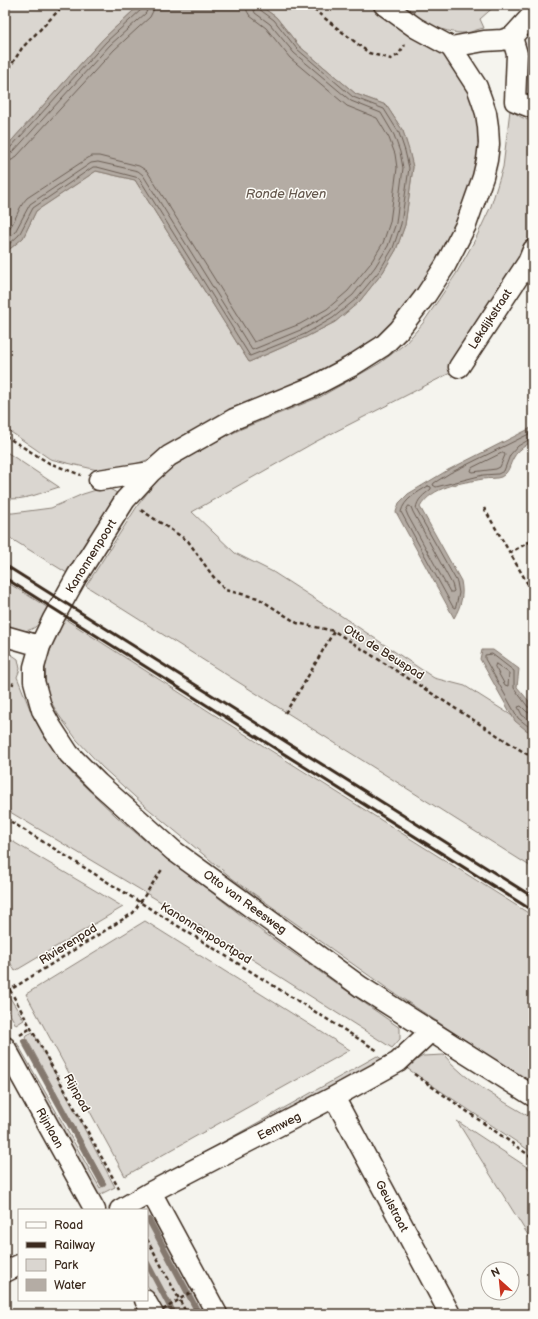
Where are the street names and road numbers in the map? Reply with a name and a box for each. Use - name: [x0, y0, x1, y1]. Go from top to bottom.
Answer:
- street label: Lekdijkstraat: [465, 286, 516, 352]
- street label: Kanonnenpoort: [63, 516, 120, 596]
- street label: Otto de Beuspad: [341, 622, 427, 683]
- street label: Otto van Reesweg: [200, 867, 289, 938]
- street label: Kanonnenpoortpad: [157, 899, 254, 968]
- street label: Rivierenpad: [37, 921, 100, 968]
- street label: Rijnpad: [60, 1071, 93, 1115]
- street label: Rijnlaan: [32, 1105, 67, 1151]
- street label: Eemweg: [255, 1109, 304, 1144]
- street label: Geulstraat: [372, 1178, 412, 1235]

